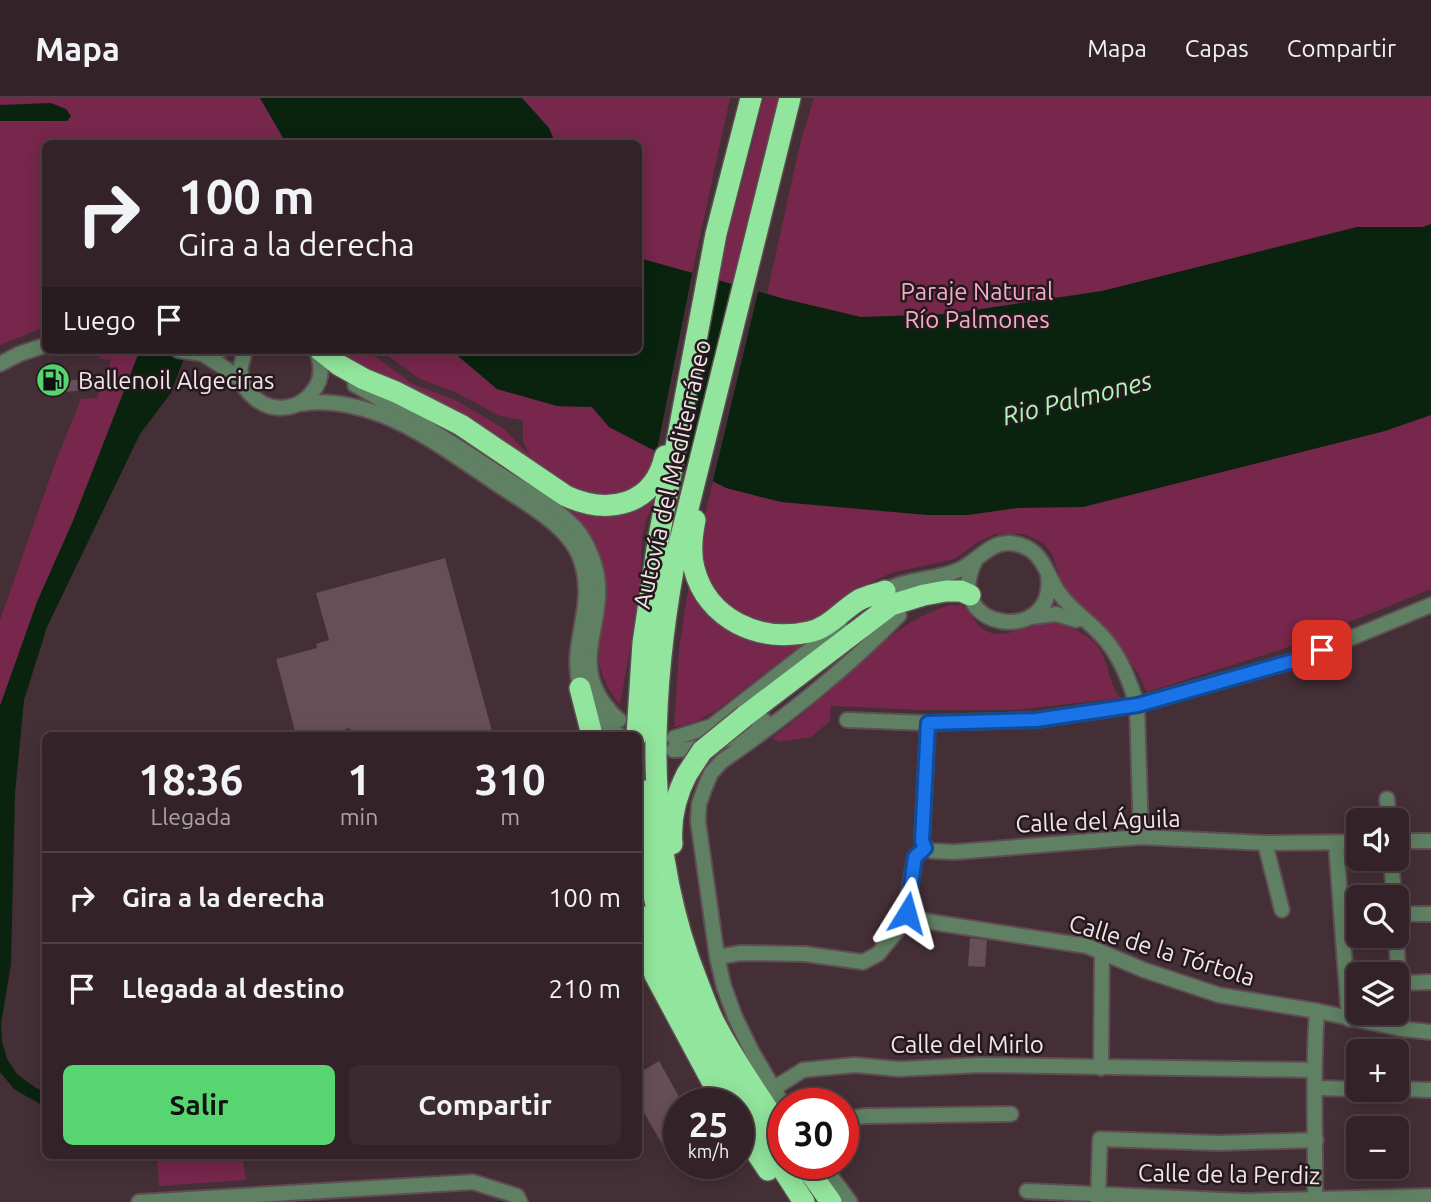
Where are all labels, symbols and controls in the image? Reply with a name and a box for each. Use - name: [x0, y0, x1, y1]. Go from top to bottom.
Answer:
- text: Mapa: [35, 30, 120, 67]
- text: Mapa: [1087, 35, 1147, 62]
- text: Capas: [1185, 35, 1249, 62]
- text: Compartir: [1287, 35, 1396, 62]
- icon: right: [63, 168, 154, 259]
- text: 100 m: [178, 168, 315, 223]
- text: Gira a la derecha: [178, 226, 415, 262]
- park label: Paraje Natural Río Palmones: [901, 278, 1053, 333]
- icon: arrive: [150, 301, 188, 339]
- text: Luego: [63, 306, 136, 335]
- street label: Autovía del Mediterráneo: [628, 337, 716, 611]
- fuel station icon: Ballenoil Algeciras: [34, 361, 72, 399]
- water label: Rio Palmones: [999, 365, 1155, 431]
- place label: Ballenoil Algeciras: [78, 367, 275, 394]
- pin: [1292, 620, 1352, 680]
- icon: arrive: [1303, 631, 1341, 669]
- text: 18:36: [138, 756, 243, 803]
- text: 1: [347, 756, 371, 803]
- text: 310: [475, 756, 546, 803]
- text: Llegada: [150, 804, 231, 829]
- text: min: [340, 804, 378, 829]
- text: m: [500, 804, 520, 829]
- street label: Calle del Águila: [1015, 804, 1181, 837]
- map controls: [1346, 808, 1409, 1179]
- button: sound: [1346, 808, 1409, 871]
- position arrow: [870, 876, 944, 950]
- icon: right: [63, 879, 101, 917]
- text: Gira a la derecha: [122, 883, 325, 912]
- text: 100 m: [549, 883, 621, 912]
- button: search: [1346, 885, 1409, 948]
- street label: Calle de la Tórtola: [1066, 909, 1258, 991]
- button: layers: [1346, 962, 1409, 1025]
- icon: arrive: [63, 970, 101, 1008]
- text: Llegada al destino: [122, 974, 345, 1003]
- text: 210 m: [549, 974, 621, 1003]
- street label: Calle del Mirlo: [890, 1031, 1044, 1058]
- button: +: [1346, 1039, 1409, 1102]
- button: Salir: [63, 1065, 335, 1145]
- button: Compartir: [349, 1065, 621, 1145]
- speed limit sign: 30: [768, 1088, 859, 1179]
- text: 25: [689, 1104, 728, 1144]
- button: −: [1346, 1116, 1409, 1179]
- text: km/h: [688, 1141, 729, 1161]
- street label: Calle de la Perdiz: [1138, 1159, 1320, 1189]

